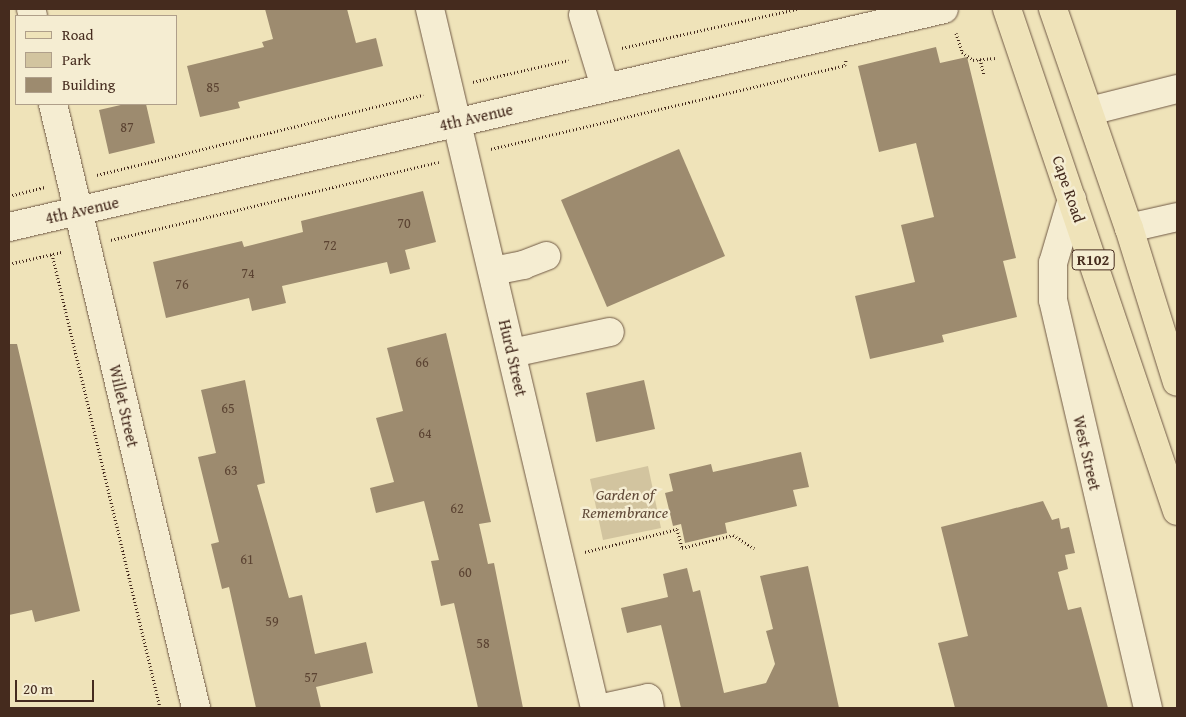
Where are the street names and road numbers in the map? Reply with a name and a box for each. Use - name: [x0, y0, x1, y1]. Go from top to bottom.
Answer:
- street label: 4th Avenue: [437, 99, 515, 135]
- street label: Cape Road: [1049, 153, 1089, 225]
- street label: 4th Avenue: [43, 192, 121, 228]
- road number: R102: [1070, 248, 1116, 272]
- street label: Hurd Street: [495, 318, 531, 398]
- street label: Willet Street: [105, 363, 143, 449]
- street label: West Street: [1069, 414, 1105, 492]

